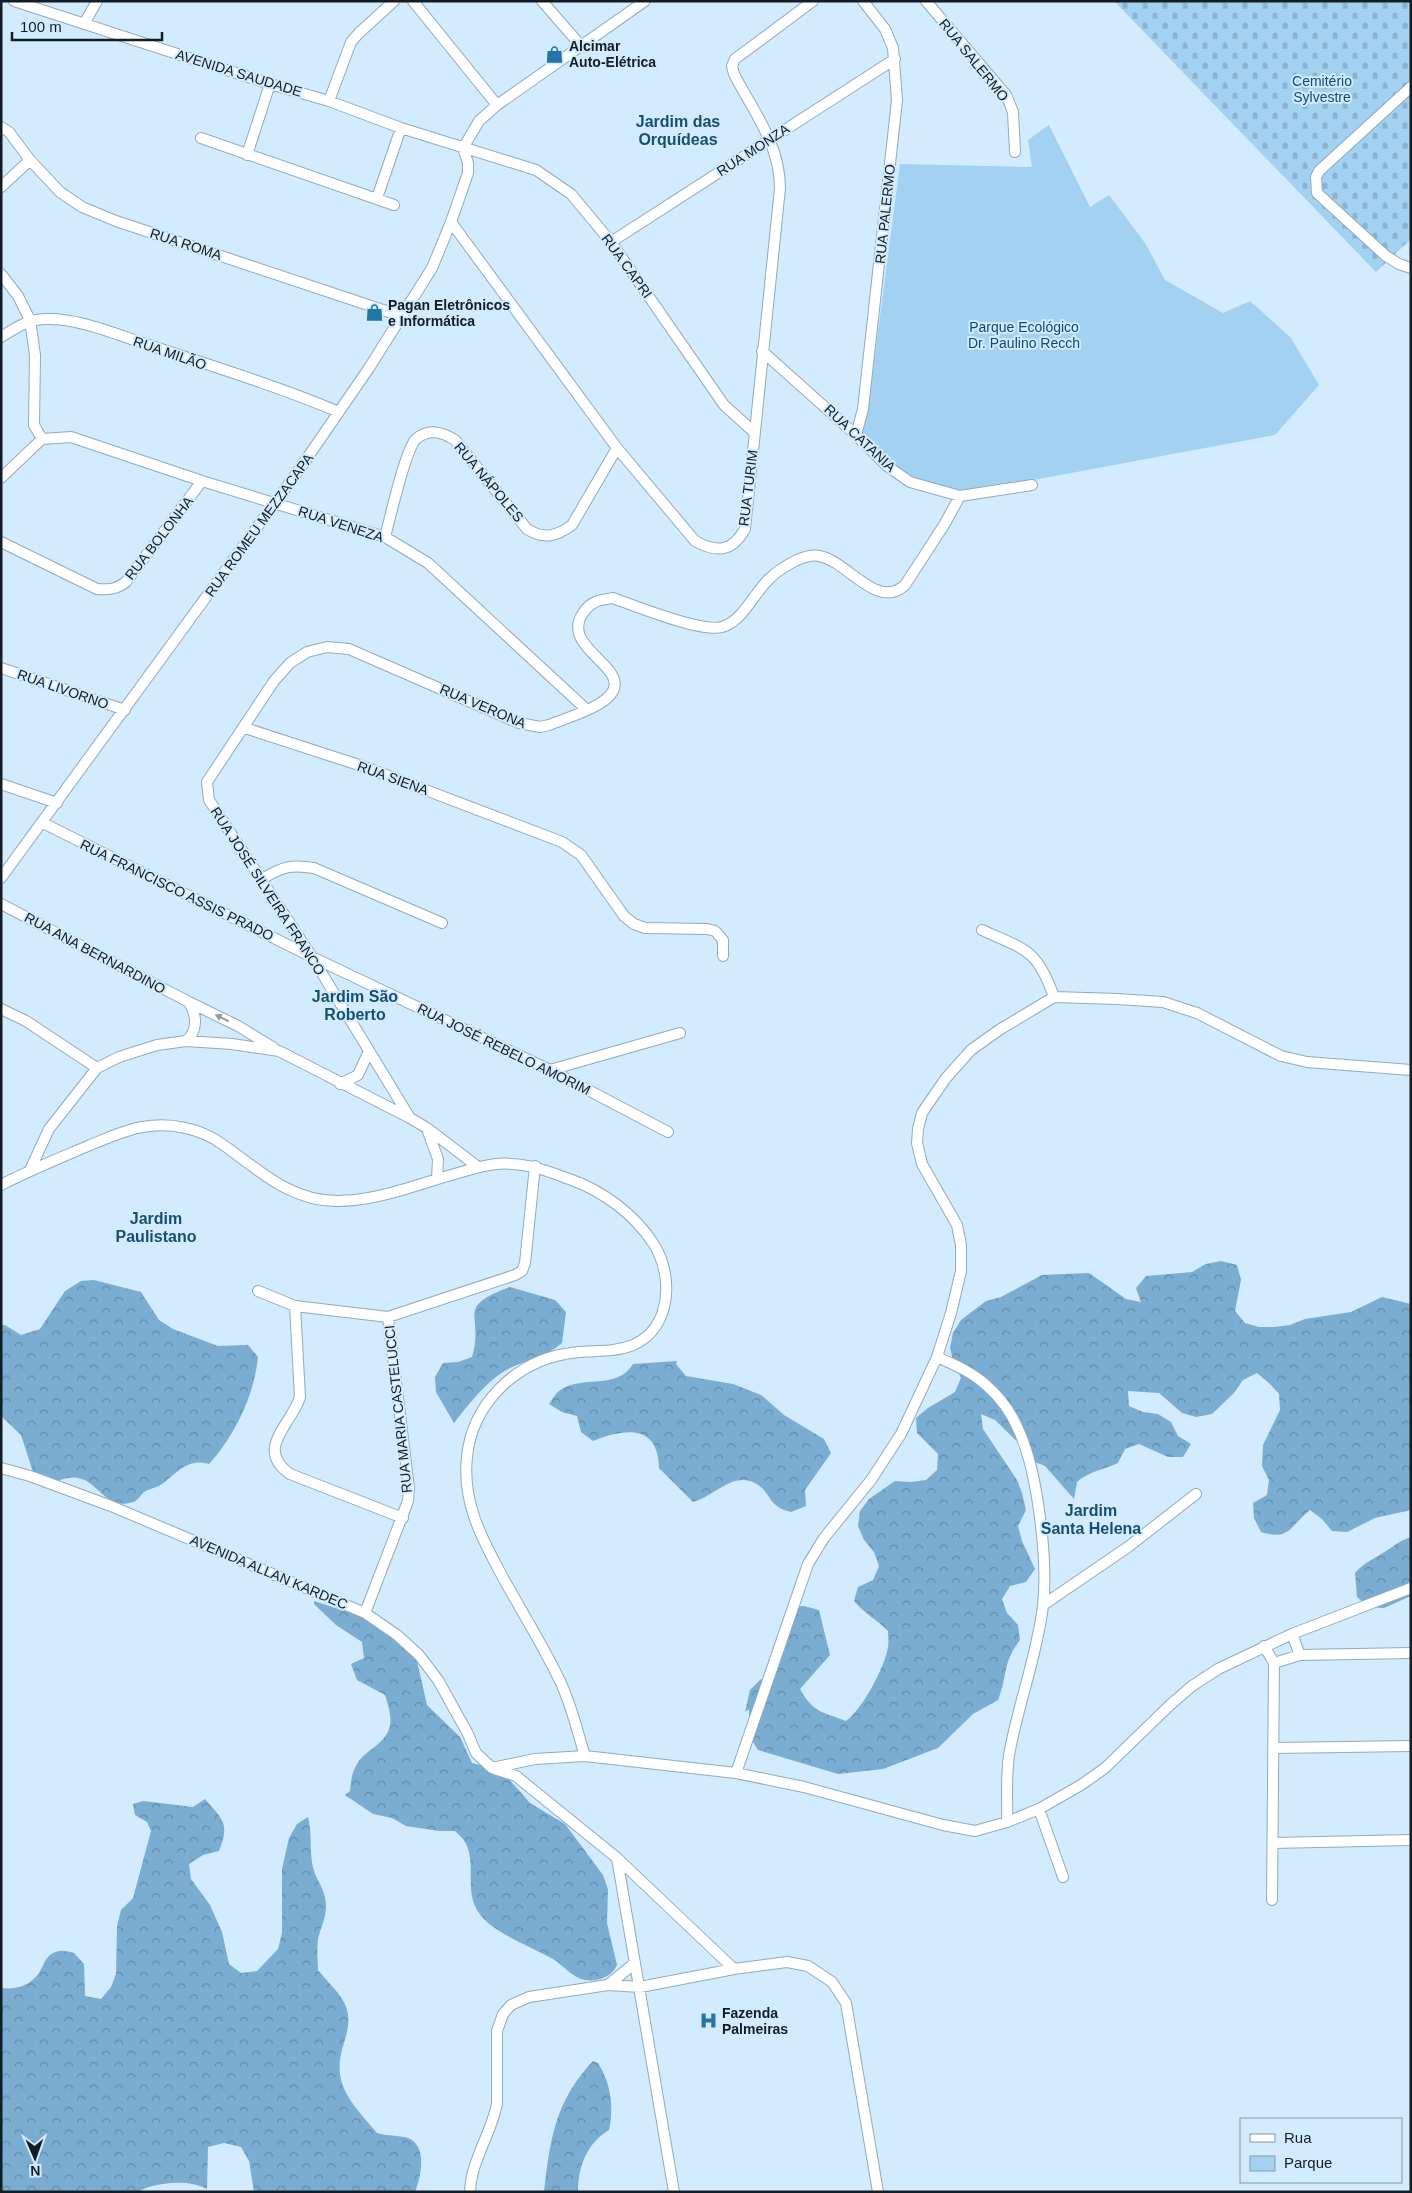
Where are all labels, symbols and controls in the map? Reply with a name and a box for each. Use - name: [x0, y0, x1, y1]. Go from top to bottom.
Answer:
- scale bar: [12, 10, 162, 42]
- street label: RUA SALERMO: [936, 16, 1012, 104]
- text: 100 m: [20, 18, 62, 35]
- place label: Alcimar Auto-Elétrica: [569, 38, 656, 70]
- shop icon: Alcimar Auto-Elétrica: [545, 44, 565, 64]
- street label: AVENIDA SAUDADE: [174, 46, 304, 100]
- park label: Cemitério Sylvestre: [1292, 73, 1352, 105]
- district label: Jardim das Orquídeas: [636, 113, 720, 148]
- street label: RUA MONZA: [714, 120, 793, 179]
- street label: RUA PALERMO: [872, 163, 898, 265]
- street label: RUA ROMA: [148, 225, 225, 263]
- street label: RUA CAPRI: [598, 231, 656, 301]
- place label: Pagan Eletrônicos e Informática: [388, 297, 510, 329]
- shop icon: Pagan Eletrônicos e Informática: [364, 303, 384, 323]
- park label: Parque Ecológico Dr. Paulino Recch: [968, 319, 1080, 351]
- street label: RUA MILÃO: [131, 333, 209, 373]
- street label: RUA CATANIA: [821, 401, 899, 475]
- street label: RUA NÁPOLES: [451, 439, 527, 525]
- street label: RUA TURIM: [735, 449, 761, 527]
- street label: RUA ROMEU MEZZACAPA: [202, 450, 317, 600]
- street label: RUA BOLONHA: [122, 493, 197, 583]
- street label: RUA VENEZA: [296, 503, 386, 546]
- street label: RUA LIVORNO: [15, 666, 111, 712]
- street label: RUA VERONA: [438, 681, 529, 732]
- street label: RUA SIENA: [355, 758, 431, 799]
- street label: RUA JOSÉ SILVEIRA FRANCO: [208, 804, 329, 978]
- street label: RUA FRANCISCO ASSIS PRADO: [78, 836, 276, 944]
- street label: RUA ANA BERNARDINO: [22, 909, 168, 997]
- district label: Jardim São Roberto: [312, 988, 398, 1023]
- street label: RUA JOSÉ REBELO AMORIM: [415, 1000, 593, 1098]
- one-way arrow: [215, 1014, 229, 1022]
- district label: Jardim Paulistano: [116, 1210, 197, 1245]
- street label: RUA MARIA CASTELUCCI: [381, 1324, 415, 1494]
- district label: Jardim Santa Helena: [1041, 1502, 1141, 1537]
- street label: AVENIDA ALLAN KARDEC: [188, 1532, 350, 1612]
- place label: Fazenda Palmeiras: [722, 2005, 788, 2037]
- hospital icon: Fazenda Palmeiras: [698, 2011, 718, 2031]
- legend: [1240, 2118, 1402, 2183]
- text: Rua: [1284, 2129, 1312, 2146]
- north arrow: [10, 2133, 60, 2183]
- text: Parque: [1284, 2154, 1332, 2171]
- text: N: [30, 2163, 41, 2179]

